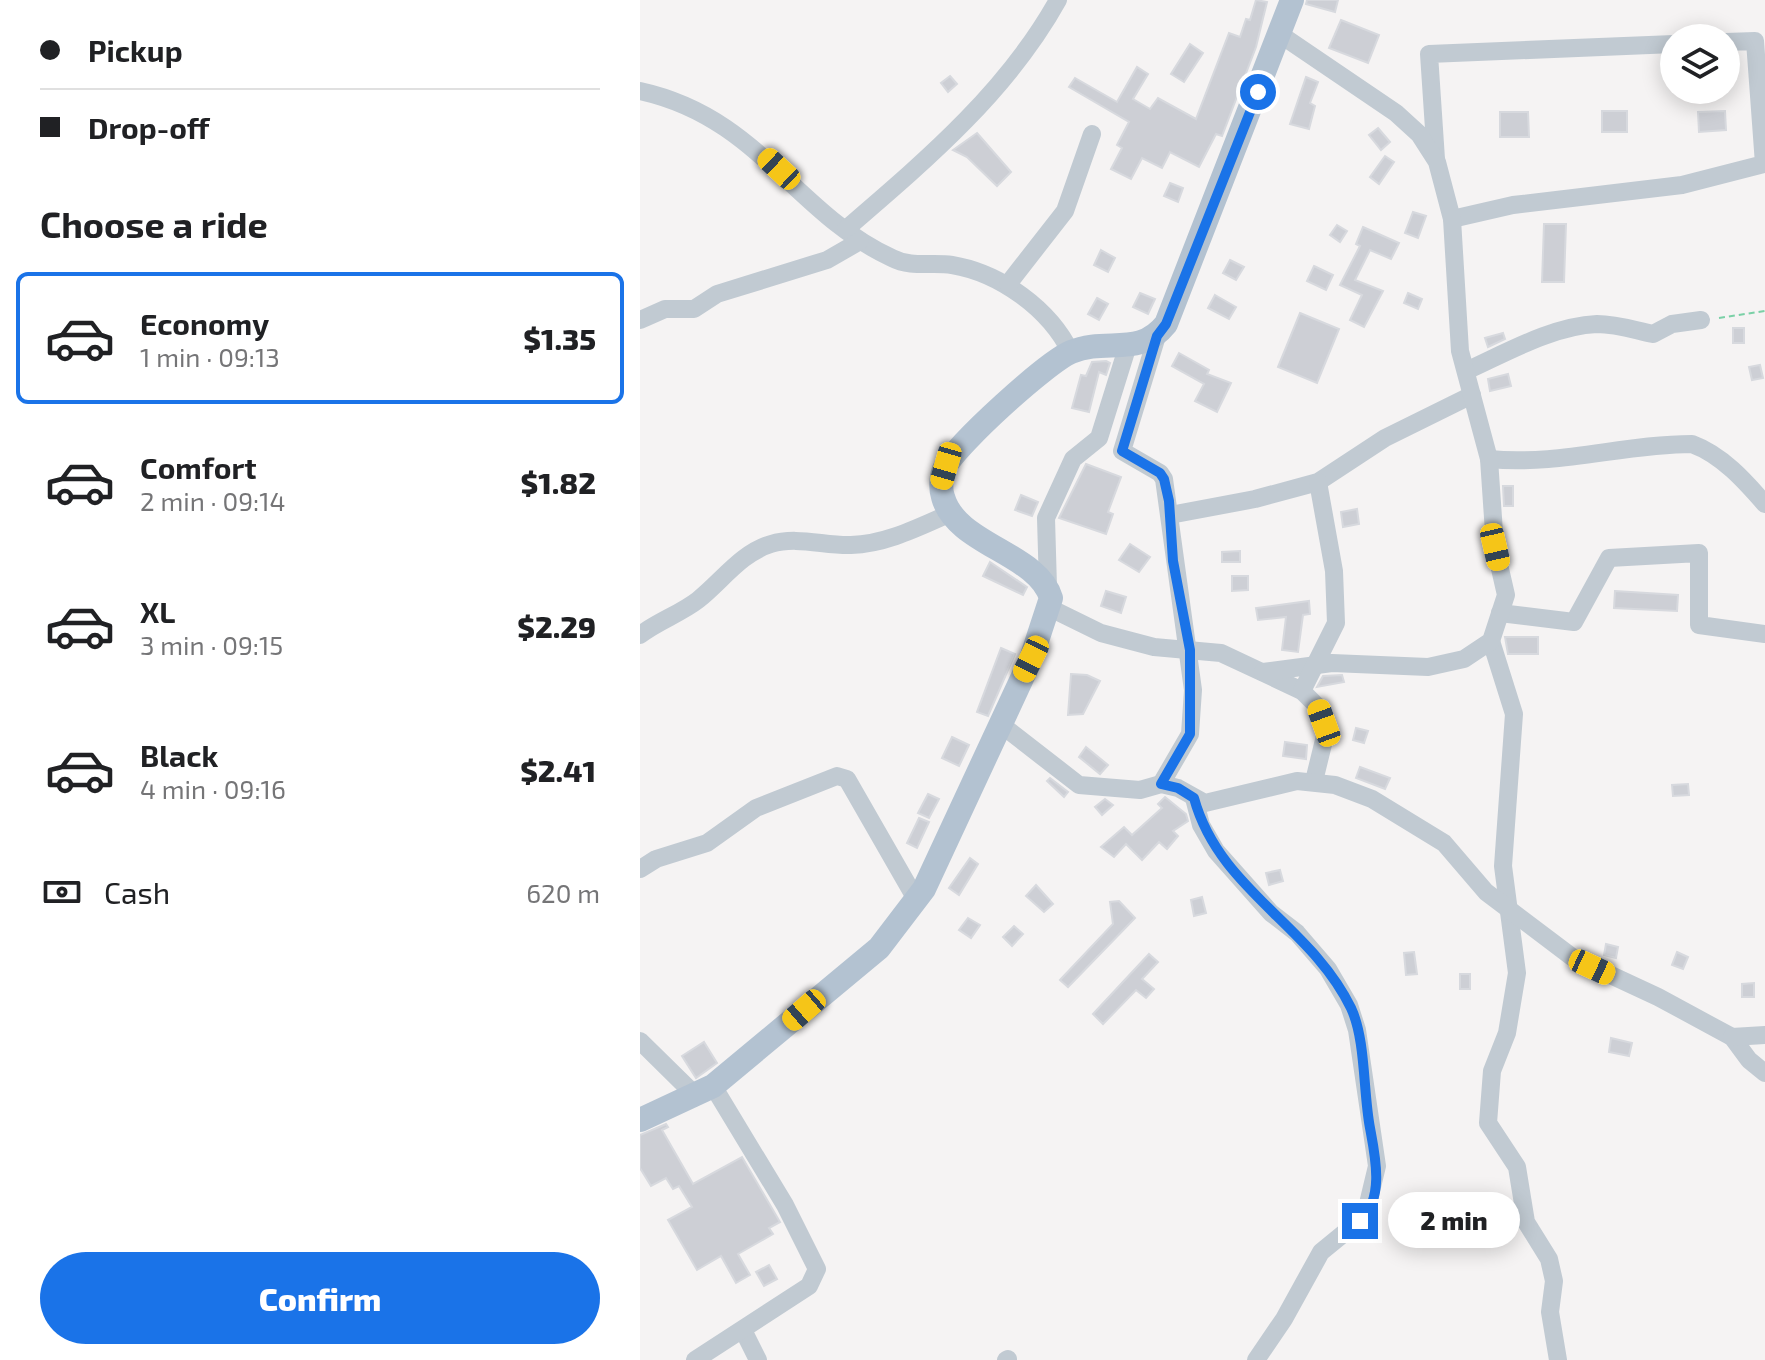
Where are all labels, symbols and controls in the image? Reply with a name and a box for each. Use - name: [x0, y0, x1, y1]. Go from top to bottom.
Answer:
- map controls: [1660, 24, 1740, 104]
- button: layers: [1660, 24, 1740, 104]
- text: Pickup: [88, 32, 183, 68]
- route start: [1240, 74, 1276, 110]
- text: Drop-off: [88, 109, 210, 145]
- car: [753, 144, 805, 194]
- text: Choose a ride: [40, 202, 268, 245]
- icon: car: [44, 302, 116, 374]
- text: Economy: [140, 305, 269, 341]
- text: $1.35: [523, 320, 596, 356]
- text: 1 min · 09:13: [140, 341, 280, 372]
- car: [928, 440, 964, 492]
- icon: car: [44, 446, 116, 518]
- text: Comfort: [140, 449, 257, 485]
- text: $1.82: [521, 464, 596, 500]
- text: 2 min · 09:14: [140, 485, 286, 516]
- car: [1478, 521, 1512, 573]
- icon: car: [44, 590, 116, 662]
- text: XL: [140, 593, 175, 629]
- text: $2.29: [517, 608, 596, 644]
- text: 3 min · 09:15: [140, 629, 283, 660]
- car: [1010, 632, 1052, 686]
- car: [1305, 696, 1343, 750]
- icon: car: [44, 734, 116, 806]
- text: Black: [140, 737, 218, 773]
- text: $2.41: [520, 752, 596, 788]
- text: 4 min · 09:16: [140, 773, 286, 804]
- icon: cash: [40, 870, 84, 914]
- text: Cash: [104, 874, 170, 910]
- text: 620 m: [526, 877, 600, 908]
- car: [1565, 946, 1619, 988]
- car: [778, 985, 830, 1035]
- callout: 2 min: [1388, 1193, 1520, 1249]
- route end: [1342, 1203, 1378, 1239]
- text: 2 min: [1420, 1204, 1488, 1235]
- button: Confirm: [40, 1252, 600, 1344]

